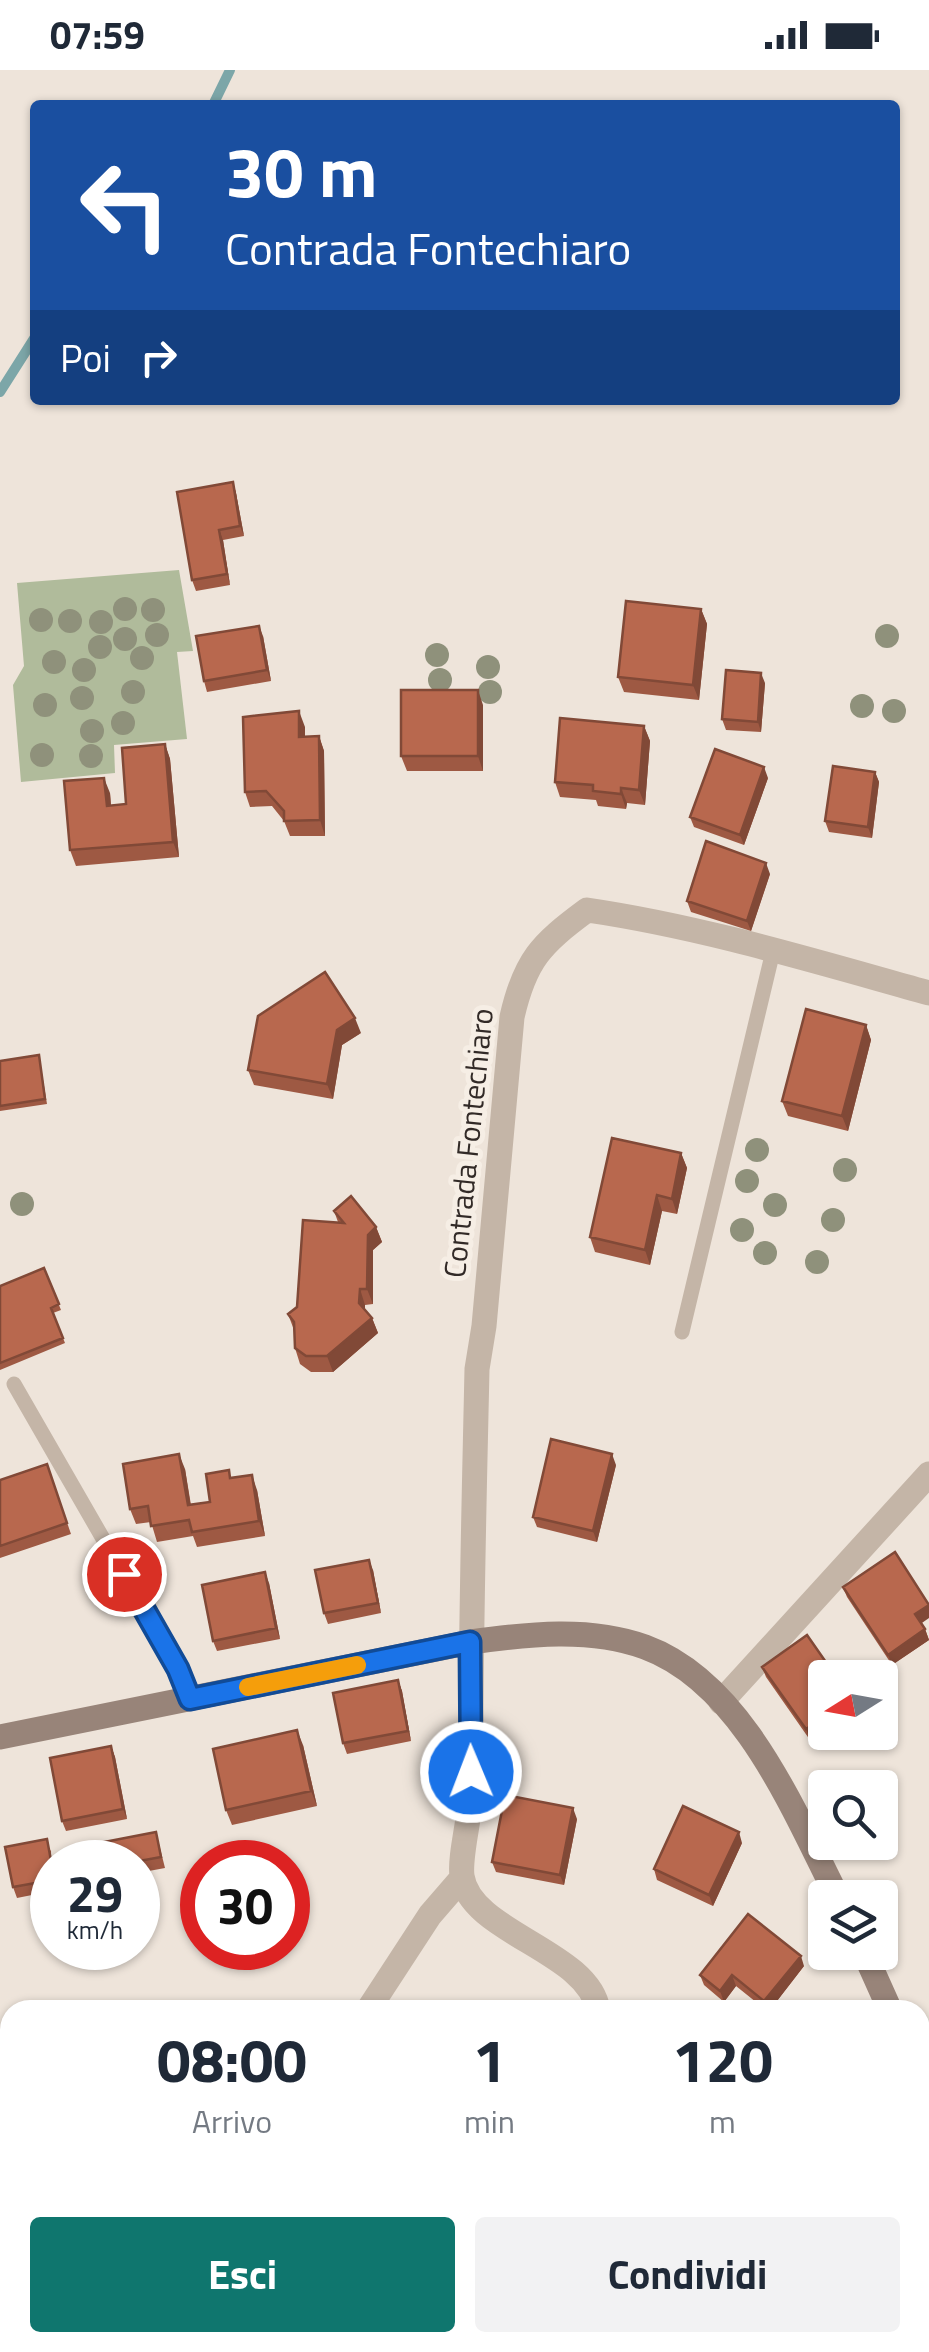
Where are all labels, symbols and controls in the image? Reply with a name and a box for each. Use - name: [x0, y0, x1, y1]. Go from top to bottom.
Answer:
- text: 07:59: [50, 6, 145, 64]
- text: 30 m: [225, 118, 378, 224]
- icon: left: [60, 140, 190, 270]
- text: Contrada Fontechiaro: [225, 214, 631, 282]
- text: Poi: [60, 329, 111, 387]
- icon: right: [131, 330, 186, 385]
- street label: Contrada Fontechiaro: [431, 1006, 505, 1280]
- pin: [82, 1532, 167, 1617]
- icon: arrive: [97, 1547, 152, 1602]
- north arrow: [808, 1660, 898, 1750]
- map controls: [808, 1660, 898, 1970]
- position arrow: [419, 1720, 523, 1824]
- button: search: [808, 1770, 898, 1860]
- speed limit sign: 30: [180, 1840, 310, 1970]
- text: 29: [67, 1855, 123, 1931]
- button: layers: [808, 1880, 898, 1970]
- text: km/h: [67, 1911, 123, 1949]
- text: 08:00: [157, 2014, 307, 2105]
- text: 1: [473, 2014, 506, 2105]
- text: 120: [672, 2014, 773, 2105]
- text: Arrivo: [192, 2097, 272, 2145]
- text: min: [464, 2097, 515, 2145]
- text: m: [709, 2097, 736, 2145]
- button: Esci: [30, 2217, 455, 2332]
- button: Condividi: [475, 2217, 900, 2332]

